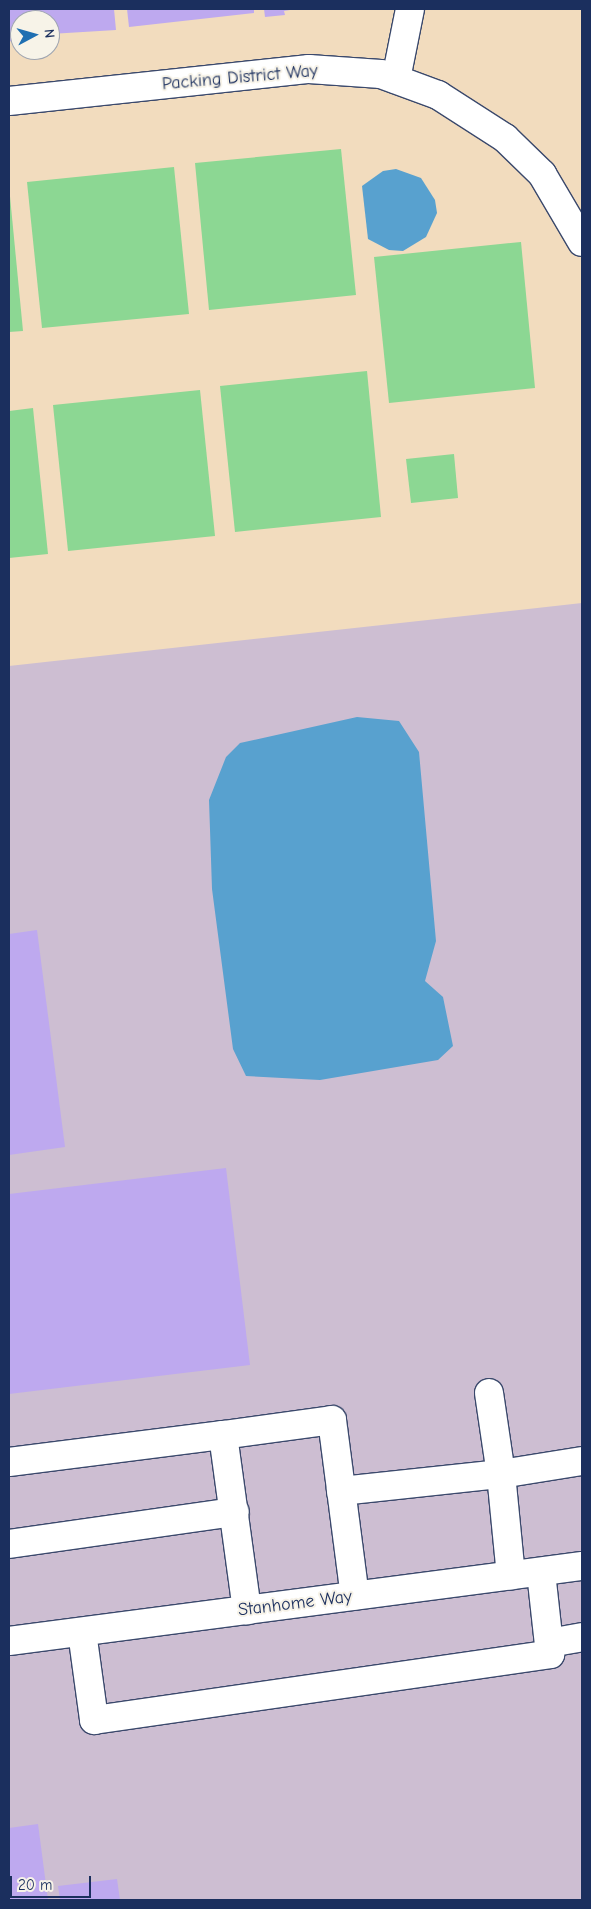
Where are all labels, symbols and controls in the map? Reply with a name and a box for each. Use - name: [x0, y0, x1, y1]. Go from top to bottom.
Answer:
- north arrow: [10, 10, 60, 60]
- text: N: [40, 28, 58, 39]
- street label: Packing District Way: [161, 60, 319, 96]
- street label: Stanhome Way: [237, 1586, 353, 1622]
- scale bar: [12, 1866, 94, 1898]
- text: 20 m: [18, 1876, 52, 1894]

